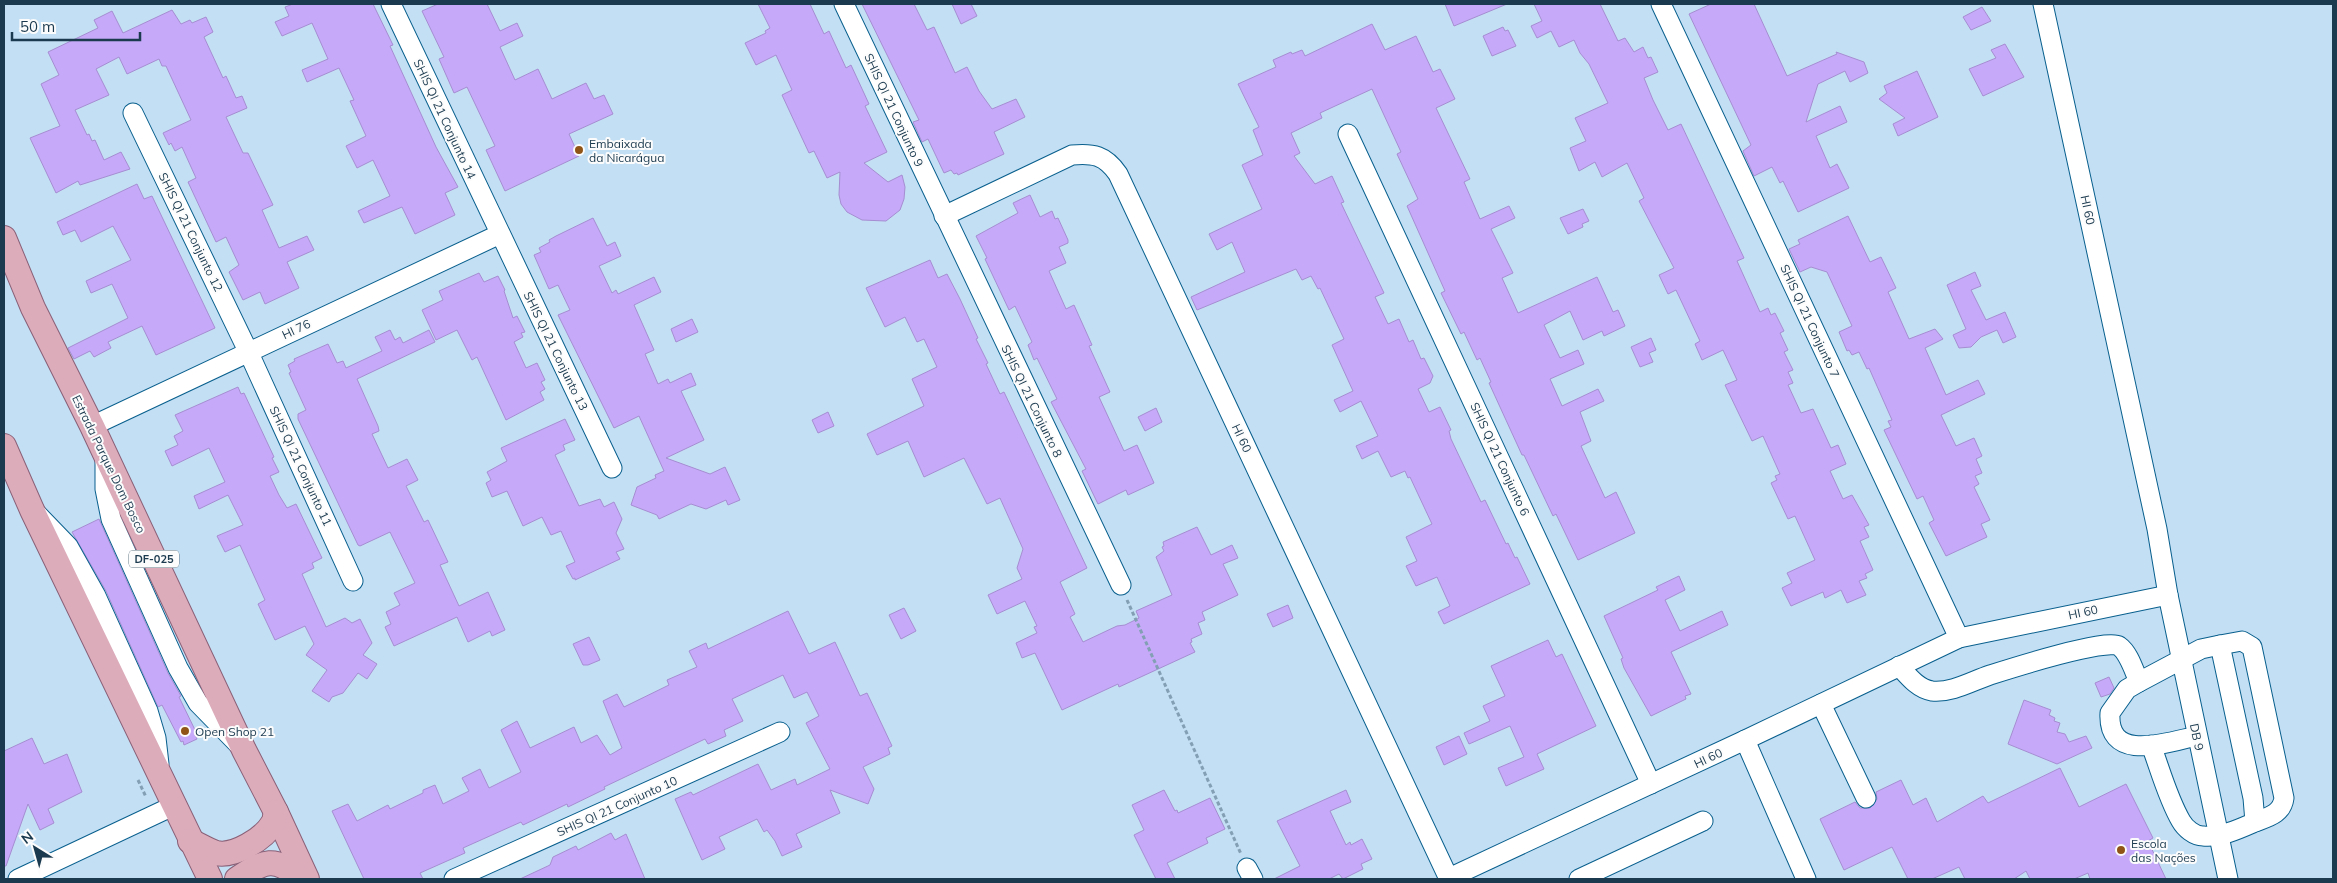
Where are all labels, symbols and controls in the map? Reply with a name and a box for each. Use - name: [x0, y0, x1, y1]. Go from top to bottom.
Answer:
- scale bar: [12, 10, 140, 42]
- text: 50 m: [20, 17, 55, 36]
- street label: SHIS QI 21 Conjunto 9: [861, 51, 927, 169]
- street label: SHIS QI 21 Conjunto 14: [411, 57, 479, 181]
- place label: Embaixada da Nicarágua: [589, 136, 664, 165]
- marker: Embaixada da Nicarágua: [573, 144, 585, 156]
- street label: SHIS QI 21 Conjunto 12: [156, 170, 226, 294]
- street label: HI 60: [2078, 194, 2098, 226]
- street label: SHIS QI 21 Conjunto 7: [1777, 262, 1843, 380]
- street label: SHIS QI 21 Conjunto 13: [521, 289, 591, 413]
- street label: HI 76: [279, 316, 313, 342]
- street label: SHIS QI 21 Conjunto 8: [998, 342, 1066, 460]
- street label: Estrada Parque Dom Bosco: [69, 392, 149, 536]
- street label: SHIS QI 21 Conjunto 6: [1467, 400, 1533, 518]
- street label: SHIS QI 21 Conjunto 11: [267, 404, 335, 528]
- street label: HI 60: [1229, 421, 1255, 455]
- road number: DF-025: [129, 550, 179, 568]
- street label: HI 60: [2067, 602, 2099, 622]
- street label: DB 9: [2187, 722, 2207, 752]
- place label: Open Shop 21: [195, 724, 274, 739]
- marker: Open Shop 21: [179, 725, 191, 737]
- street label: HI 60: [1691, 745, 1725, 771]
- street label: SHIS QI 21 Conjunto 10: [554, 773, 680, 839]
- north arrow: [10, 823, 60, 873]
- text: N: [18, 827, 37, 848]
- place label: Escola das Nações: [2131, 836, 2196, 865]
- marker: Escola das Nações: [2115, 844, 2127, 856]

